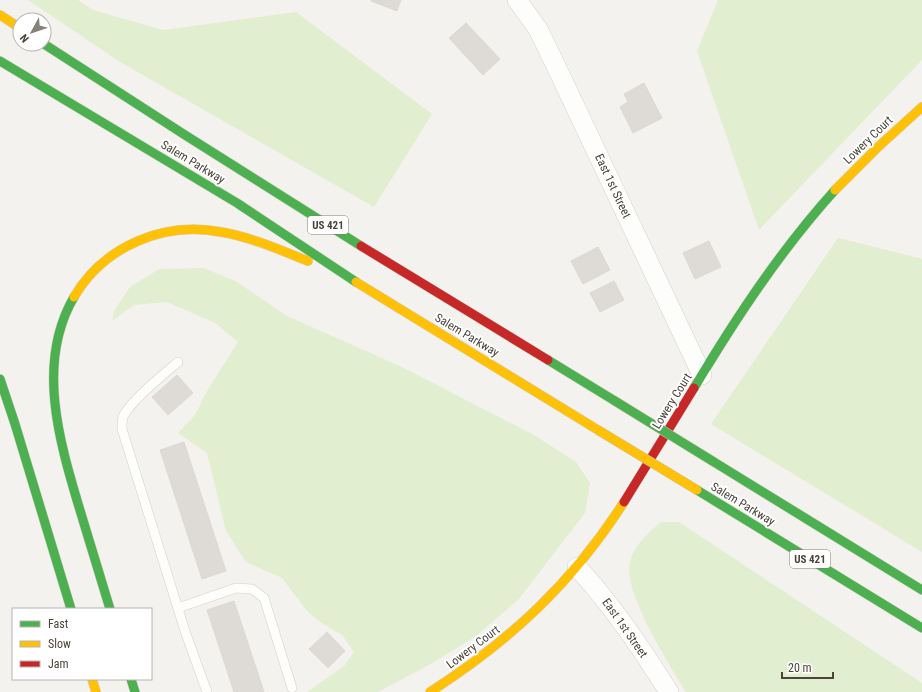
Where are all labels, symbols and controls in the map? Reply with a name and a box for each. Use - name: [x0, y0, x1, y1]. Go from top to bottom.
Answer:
- north arrow: [12, 12, 52, 52]
- text: N: [17, 31, 32, 45]
- street label: Lowery Court: [841, 113, 896, 167]
- street label: Salem Parkway: [159, 137, 227, 187]
- street label: East 1st Street: [592, 152, 634, 221]
- road number: US 421: [308, 216, 348, 234]
- street label: Salem Parkway: [433, 310, 501, 360]
- street label: Lowery Court: [649, 370, 695, 431]
- street label: Salem Parkway: [709, 479, 777, 529]
- road number: US 421: [790, 550, 830, 568]
- street label: East 1st Street: [599, 596, 651, 661]
- legend: [12, 608, 152, 680]
- text: Fast: [48, 617, 69, 631]
- street label: Lowery Court: [444, 622, 503, 671]
- text: Slow: [48, 637, 71, 651]
- scale bar: [782, 654, 833, 680]
- text: Jam: [48, 657, 69, 671]
- text: 20 m: [788, 661, 812, 675]

